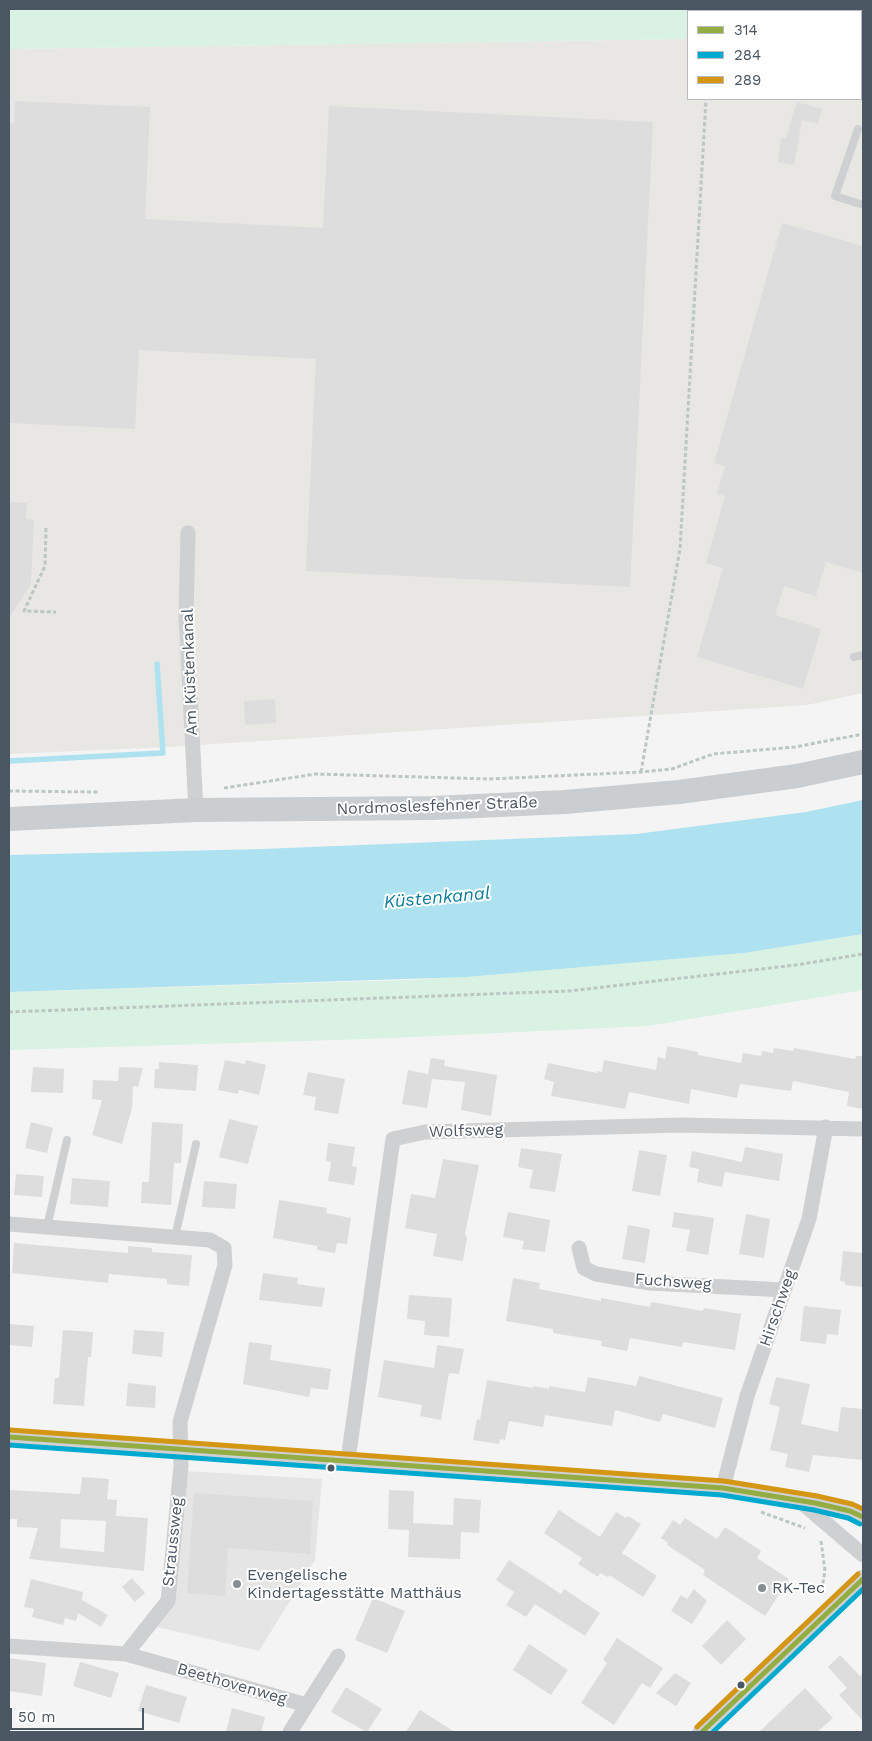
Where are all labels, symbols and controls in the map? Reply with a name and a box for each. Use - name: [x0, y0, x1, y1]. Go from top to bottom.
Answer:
- legend: [687, 10, 862, 100]
- text: 314: [734, 21, 758, 39]
- text: 284: [734, 46, 761, 64]
- text: 289: [734, 71, 761, 89]
- street label: Am Küstenkanal: [178, 608, 202, 736]
- street label: Nordmoslesfehner Straße: [336, 793, 538, 819]
- water label: Küstenkanal: [383, 883, 491, 913]
- street label: Wolfsweg: [428, 1120, 504, 1142]
- street label: Hirschweg: [756, 1267, 800, 1349]
- street label: Fuchsweg: [634, 1270, 712, 1294]
- unlabelled marker: [326, 1463, 336, 1473]
- street label: Straussweg: [159, 1497, 187, 1587]
- place label: Evengelische Kindertagesstätte Matthäus: [247, 1565, 462, 1603]
- marker: Evengelische Kindertagesstätte Matthäus: [231, 1578, 243, 1590]
- place label: RK-Tec: [772, 1578, 825, 1598]
- marker: RK-Tec: [756, 1582, 768, 1594]
- street label: Beethovenweg: [175, 1659, 289, 1709]
- unlabelled marker: [736, 1680, 746, 1690]
- scale bar: [12, 1698, 146, 1730]
- text: 50 m: [18, 1708, 55, 1726]

